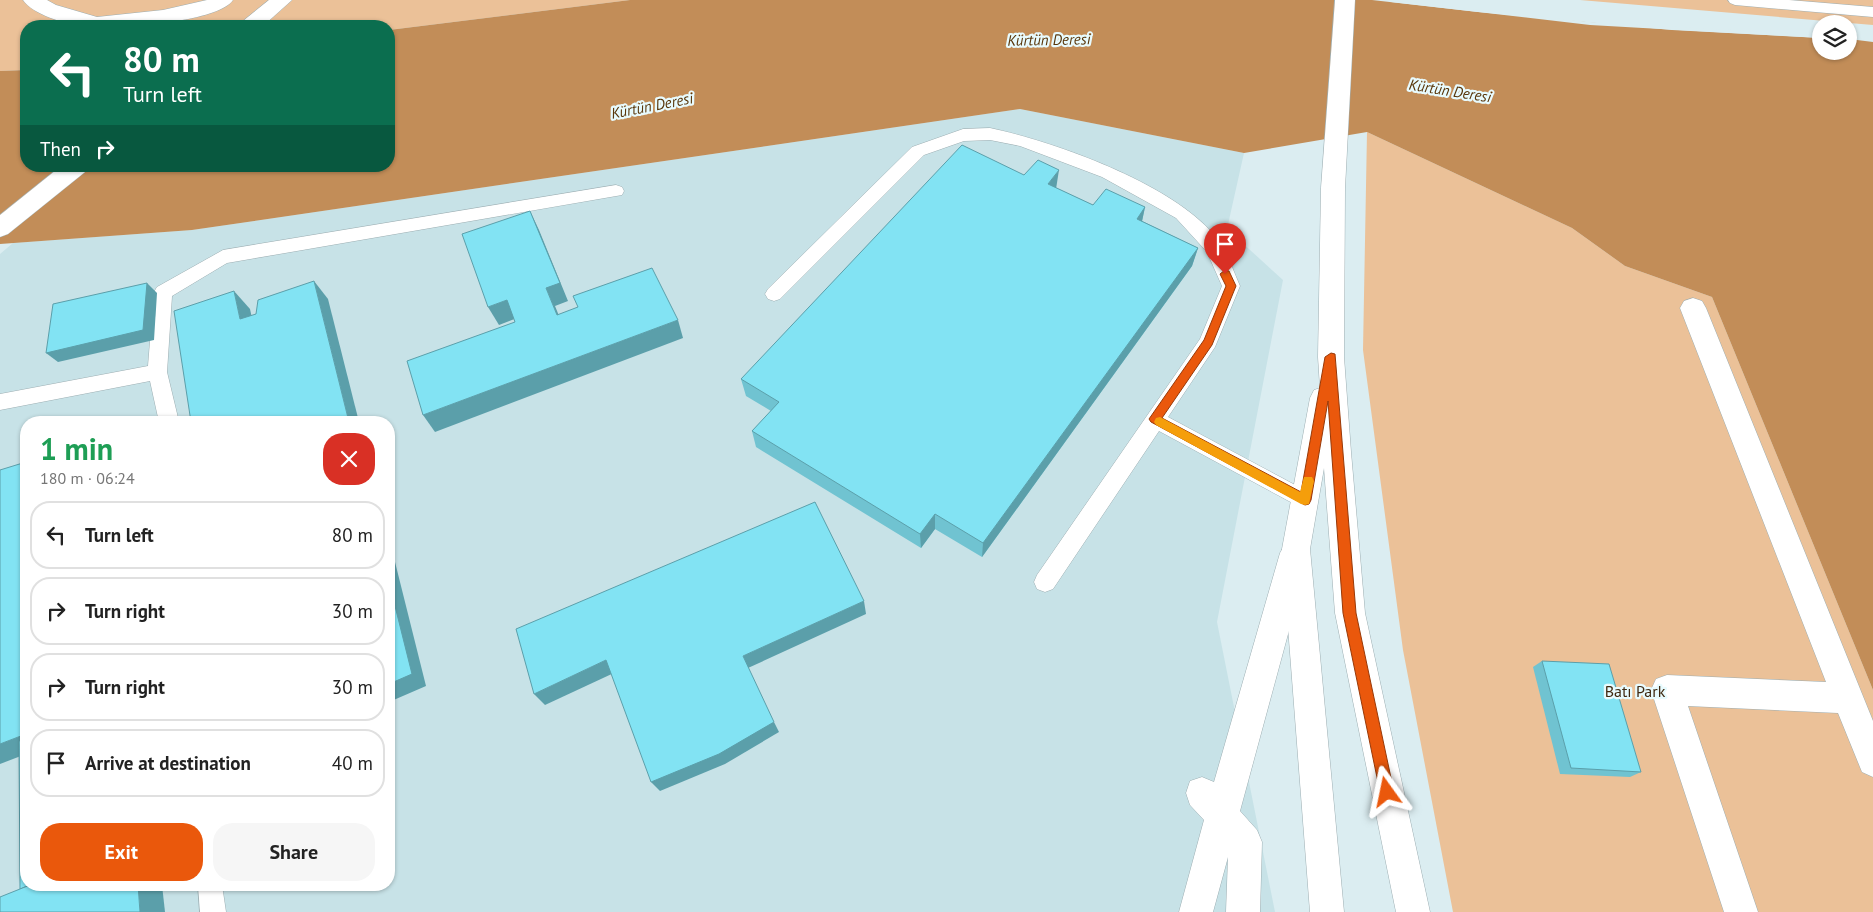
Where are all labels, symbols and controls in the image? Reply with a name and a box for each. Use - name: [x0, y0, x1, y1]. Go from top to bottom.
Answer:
- map controls: [1812, 15, 1857, 60]
- button: layers: [1812, 15, 1857, 60]
- water label: Kürtün Deresi: [1007, 29, 1092, 50]
- text: 80 m: [123, 36, 200, 82]
- icon: left: [40, 40, 105, 105]
- water label: Kürtün Deresi: [1408, 75, 1494, 107]
- text: Turn left: [123, 80, 202, 108]
- water label: Kürtün Deresi: [609, 88, 696, 123]
- icon: right: [91, 135, 119, 163]
- text: Then: [40, 137, 81, 161]
- pin: [1204, 223, 1246, 274]
- icon: arrive: [1211, 230, 1239, 258]
- text: 1 min: [40, 429, 113, 468]
- button: close: [323, 433, 375, 485]
- text: 180 m · 06:24: [40, 468, 135, 488]
- icon: left: [42, 521, 70, 549]
- text: Turn left: [85, 523, 154, 547]
- text: 80 m: [332, 523, 373, 547]
- icon: right: [42, 597, 70, 625]
- text: Turn right: [85, 599, 165, 623]
- text: 30 m: [332, 599, 373, 623]
- icon: right: [42, 673, 70, 701]
- text: Turn right: [85, 675, 165, 699]
- text: 30 m: [332, 675, 373, 699]
- park label: Batı Park: [1605, 681, 1666, 701]
- icon: arrive: [42, 749, 70, 777]
- text: Arrive at destination: [85, 751, 251, 775]
- text: 40 m: [332, 751, 373, 775]
- position arrow: [1360, 765, 1412, 817]
- button: Exit: [40, 823, 203, 881]
- button: Share: [213, 823, 375, 881]

